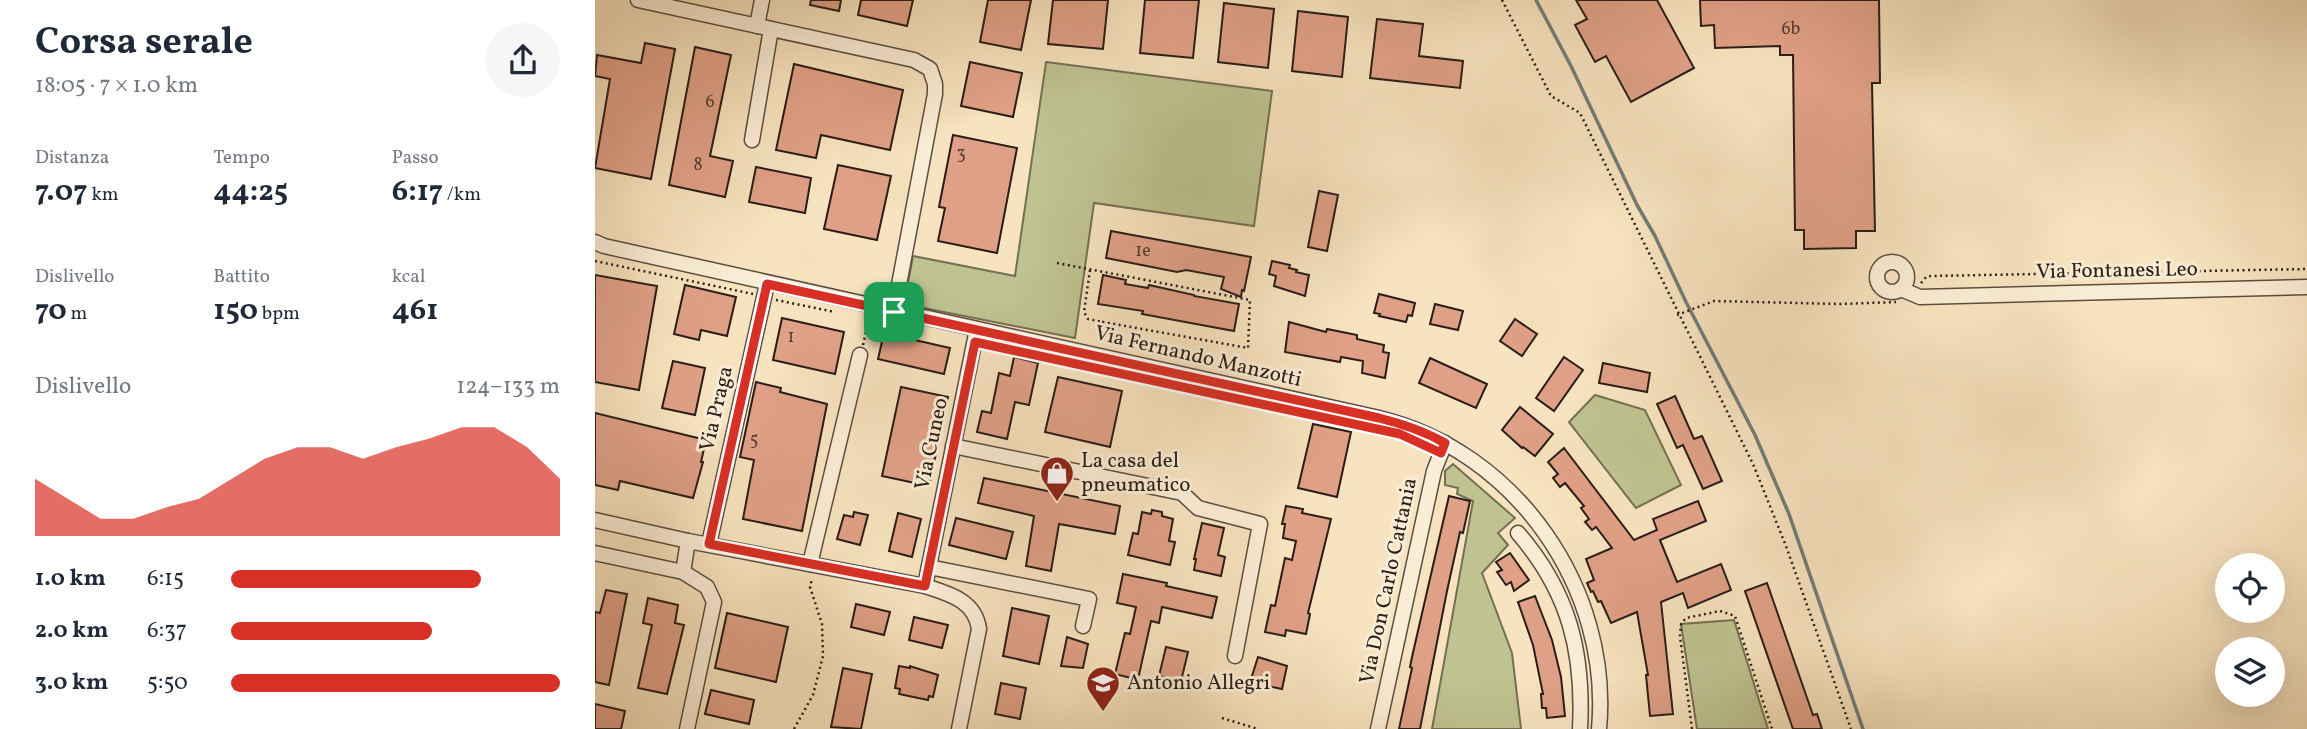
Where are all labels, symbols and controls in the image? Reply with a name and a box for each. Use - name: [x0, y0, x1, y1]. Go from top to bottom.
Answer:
- text: Corsa serale: [35, 17, 253, 70]
- house number: 6b: [1782, 17, 1801, 42]
- button: share: [486, 23, 560, 97]
- text: 18:05 · 7 × 1.0 km: [35, 70, 198, 102]
- house number: 6: [705, 90, 715, 115]
- house number: 3: [956, 142, 966, 167]
- text: Distanza: [35, 145, 109, 171]
- text: Tempo: [213, 145, 270, 171]
- text: Passo: [392, 145, 439, 171]
- house number: 8: [693, 153, 703, 178]
- text: 7.07: [35, 171, 88, 213]
- text: 44:25: [213, 171, 288, 213]
- text: 6:17: [392, 171, 443, 213]
- text: km: [88, 182, 119, 208]
- text: /km: [443, 182, 481, 208]
- house number: 1e: [1135, 239, 1151, 264]
- street label: Via Fontanesi Leo: [2036, 255, 2198, 287]
- text: Dislivello: [35, 264, 114, 290]
- text: Battito: [213, 264, 270, 290]
- text: kcal: [392, 264, 425, 290]
- pin: [864, 282, 924, 342]
- text: 70: [35, 290, 67, 332]
- text: 150: [213, 290, 258, 332]
- text: 461: [392, 290, 438, 332]
- icon: arrive: [875, 293, 913, 331]
- text: m: [67, 301, 87, 327]
- text: bpm: [258, 301, 300, 327]
- street label: Via Fernando Manzotti: [1092, 319, 1304, 395]
- house number: 1: [788, 325, 794, 350]
- street label: Via Praga: [693, 363, 741, 455]
- text: Dislivello: [35, 371, 131, 403]
- text: 124–133 m: [456, 371, 560, 403]
- street label: Via Cuneo: [908, 395, 956, 493]
- house number: 5: [750, 428, 758, 453]
- place label: La casa del pneumatico: [1081, 447, 1190, 500]
- shop icon: La casa del pneumatico: [1038, 454, 1076, 503]
- street label: Via Don Carlo Cattania: [1353, 475, 1425, 687]
- map controls: [2215, 553, 2285, 707]
- button: locate: [2215, 553, 2285, 623]
- text: 1.0 km: [35, 563, 106, 595]
- text: 6:15: [147, 563, 184, 595]
- text: 2.0 km: [35, 615, 108, 647]
- text: 6:37: [147, 615, 187, 647]
- button: layers: [2215, 637, 2285, 707]
- school or university icon: Antonio Allegri: [1084, 664, 1122, 713]
- text: 3.0 km: [35, 667, 108, 699]
- text: 5:50: [147, 667, 188, 699]
- place label: Antonio Allegri: [1127, 669, 1270, 698]

